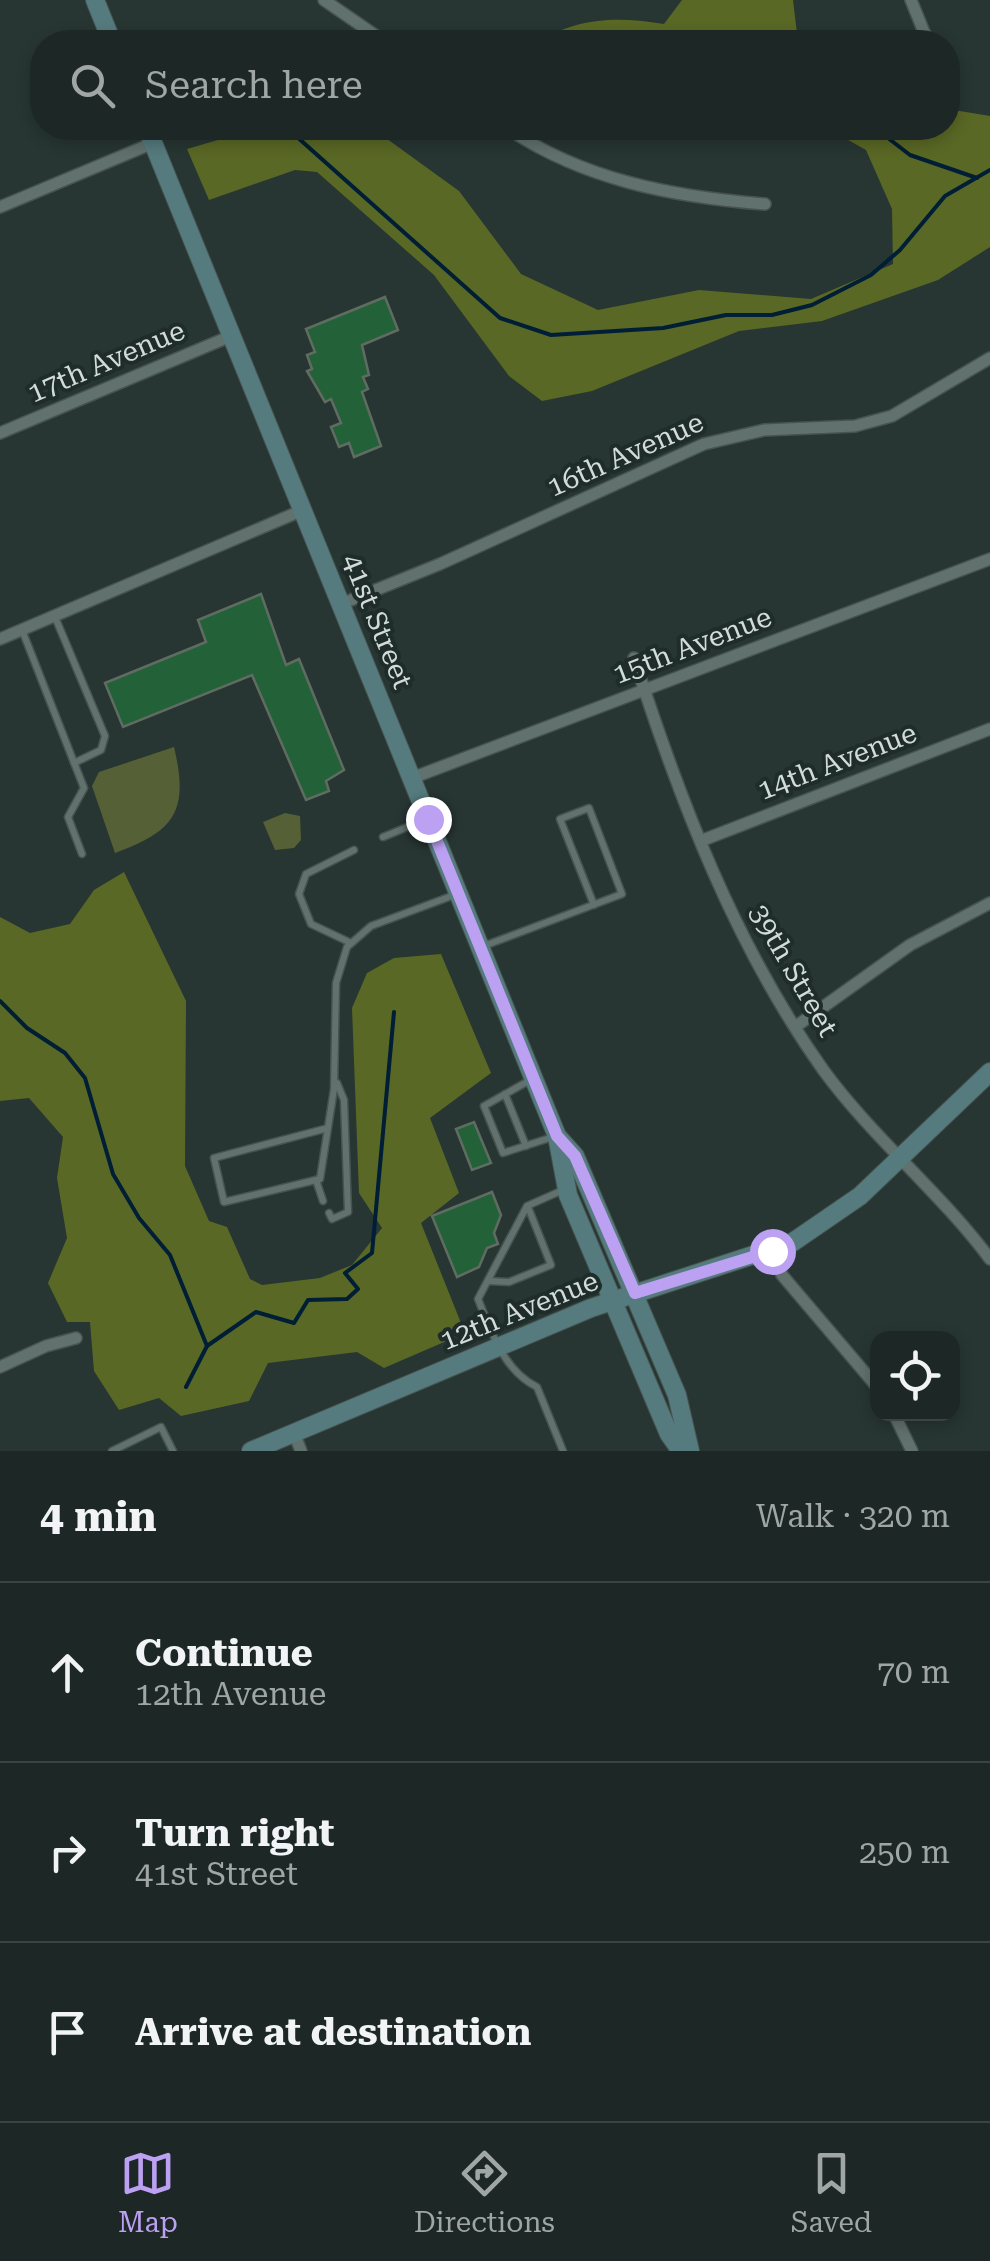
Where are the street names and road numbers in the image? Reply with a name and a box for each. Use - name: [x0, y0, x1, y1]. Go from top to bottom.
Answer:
- street label: 17th Avenue: [23, 314, 190, 409]
- street label: 16th Avenue: [542, 405, 708, 504]
- street label: 41st Street: [336, 549, 420, 693]
- street label: 15th Avenue: [608, 600, 776, 691]
- street label: 14th Avenue: [753, 716, 921, 807]
- street label: 39th Street: [742, 898, 845, 1042]
- street label: 12th Avenue: [435, 1264, 603, 1357]

